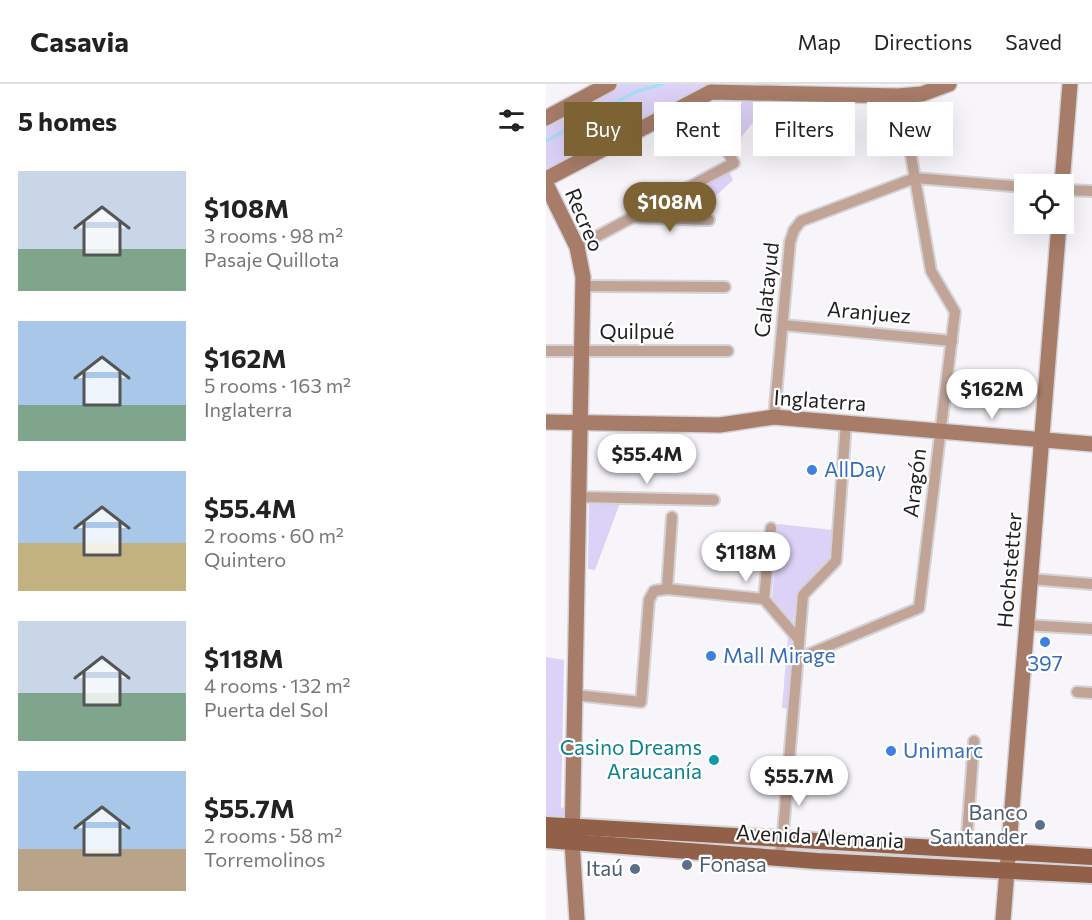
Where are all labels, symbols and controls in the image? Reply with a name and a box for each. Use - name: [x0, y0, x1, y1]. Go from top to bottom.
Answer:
- text: Casavia: [30, 24, 129, 58]
- text: Map: [798, 29, 841, 54]
- text: Directions: [874, 29, 972, 54]
- text: Saved: [1005, 29, 1062, 54]
- chip: Buy: [564, 102, 642, 156]
- chip: Rent: [654, 102, 741, 156]
- chip: Filters: [753, 102, 855, 156]
- chip: New: [867, 102, 953, 156]
- icon: filters: [495, 104, 528, 137]
- text: 5 homes: [18, 105, 117, 136]
- map controls: [1014, 174, 1074, 234]
- button: locate: [1014, 174, 1074, 234]
- pin: $108M: [628, 182, 712, 233]
- street label: Recreo: [561, 184, 610, 255]
- text: $108M: [637, 189, 703, 213]
- text: $108M: [204, 192, 289, 223]
- icon: home: [66, 195, 138, 267]
- text: 3 rooms · 98 m²: [204, 223, 343, 247]
- street label: Calatayud: [748, 241, 783, 339]
- text: Pasaje Quillota: [204, 247, 339, 271]
- street label: Aranjuez: [826, 295, 912, 328]
- street label: Quilpué: [600, 318, 674, 343]
- text: $162M: [204, 342, 286, 373]
- icon: home: [66, 345, 138, 417]
- pin: $162M: [950, 369, 1034, 420]
- text: 5 rooms · 163 m²: [204, 373, 351, 397]
- text: $162M: [960, 376, 1024, 400]
- street label: Inglaterra: [773, 384, 867, 415]
- text: Inglaterra: [204, 397, 292, 421]
- pin: $55.4M: [598, 434, 696, 485]
- text: $55.4M: [611, 441, 683, 465]
- street label: Aragón: [897, 447, 930, 519]
- place label: AllDay: [824, 456, 886, 481]
- marker: AllDay: [805, 463, 819, 477]
- text: $55.4M: [204, 492, 297, 523]
- icon: home: [66, 495, 138, 567]
- street label: Hochstetter: [991, 511, 1026, 629]
- text: 2 rooms · 60 m²: [204, 523, 344, 547]
- pin: $118M: [704, 532, 788, 583]
- text: $118M: [715, 539, 777, 563]
- text: Quintero: [204, 547, 286, 571]
- marker: 397: [1038, 635, 1052, 649]
- text: $118M: [204, 642, 284, 673]
- place label: Mall Mirage: [723, 642, 836, 667]
- icon: home: [66, 645, 138, 717]
- marker: Mall Mirage: [704, 649, 718, 663]
- place label: 397: [1027, 650, 1063, 675]
- text: 4 rooms · 132 m²: [204, 673, 351, 697]
- text: Puerta del Sol: [204, 697, 329, 721]
- place label: Casino Dreams Araucanía: [560, 734, 702, 783]
- place label: Unimarc: [903, 737, 984, 762]
- marker: Unimarc: [884, 744, 898, 758]
- marker: Casino Dreams Araucanía: [707, 753, 721, 767]
- pin: $55.7M: [750, 756, 848, 807]
- text: $55.7M: [764, 763, 834, 787]
- text: $55.7M: [204, 792, 295, 823]
- icon: home: [66, 795, 138, 867]
- place label: Banco Santander: [929, 799, 1028, 848]
- marker: Banco Santander: [1033, 818, 1047, 832]
- street label: Avenida Alemania: [735, 819, 905, 852]
- text: 2 rooms · 58 m²: [204, 823, 342, 847]
- text: Torremolinos: [204, 847, 325, 871]
- place label: Fonasa: [699, 851, 767, 876]
- place label: Itaú: [586, 855, 623, 880]
- marker: Fonasa: [680, 858, 694, 872]
- marker: Itaú: [628, 862, 642, 876]

